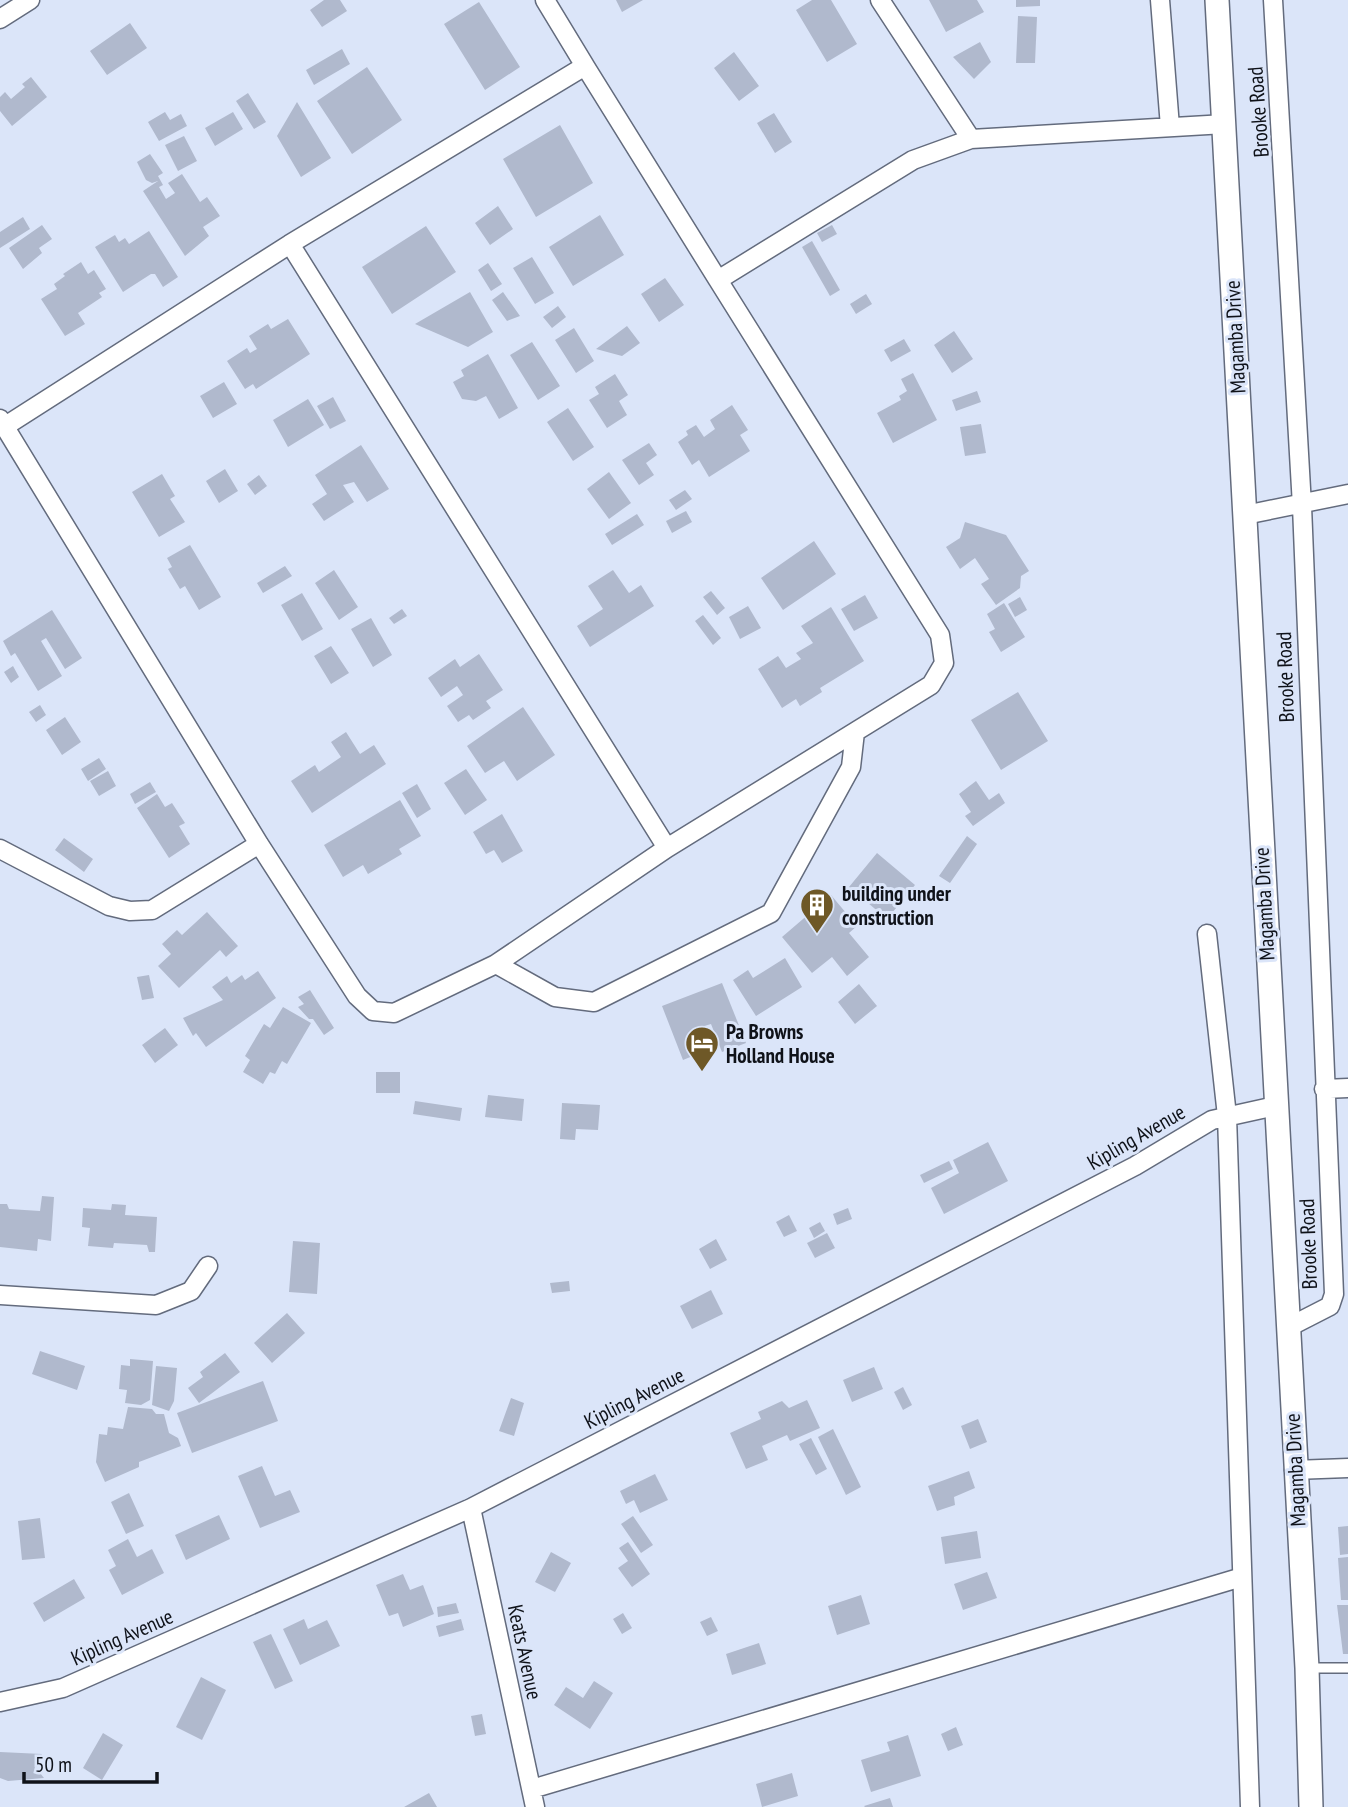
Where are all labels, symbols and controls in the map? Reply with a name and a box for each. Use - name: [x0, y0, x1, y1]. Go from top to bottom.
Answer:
- street label: Brooke Road: [1241, 66, 1275, 158]
- street label: Magamba Drive: [1219, 280, 1251, 394]
- street label: Brooke Road: [1270, 631, 1300, 723]
- street label: Magamba Drive: [1248, 847, 1280, 961]
- place label: building under construction: [842, 880, 952, 931]
- building icon: building under construction: [798, 886, 836, 935]
- place label: Pa Browns Holland House: [726, 1018, 835, 1069]
- hotel icon: Pa Browns Holland House: [683, 1024, 721, 1073]
- street label: Kipling Avenue: [1082, 1098, 1190, 1176]
- street label: Brooke Road: [1293, 1198, 1323, 1290]
- street label: Kipling Avenue: [579, 1361, 689, 1435]
- street label: Magamba Drive: [1279, 1413, 1311, 1527]
- street label: Keats Avenue: [502, 1602, 548, 1702]
- street label: Kipling Avenue: [67, 1603, 177, 1671]
- scale bar: [24, 1741, 158, 1785]
- text: 50 m: [35, 1751, 72, 1778]

